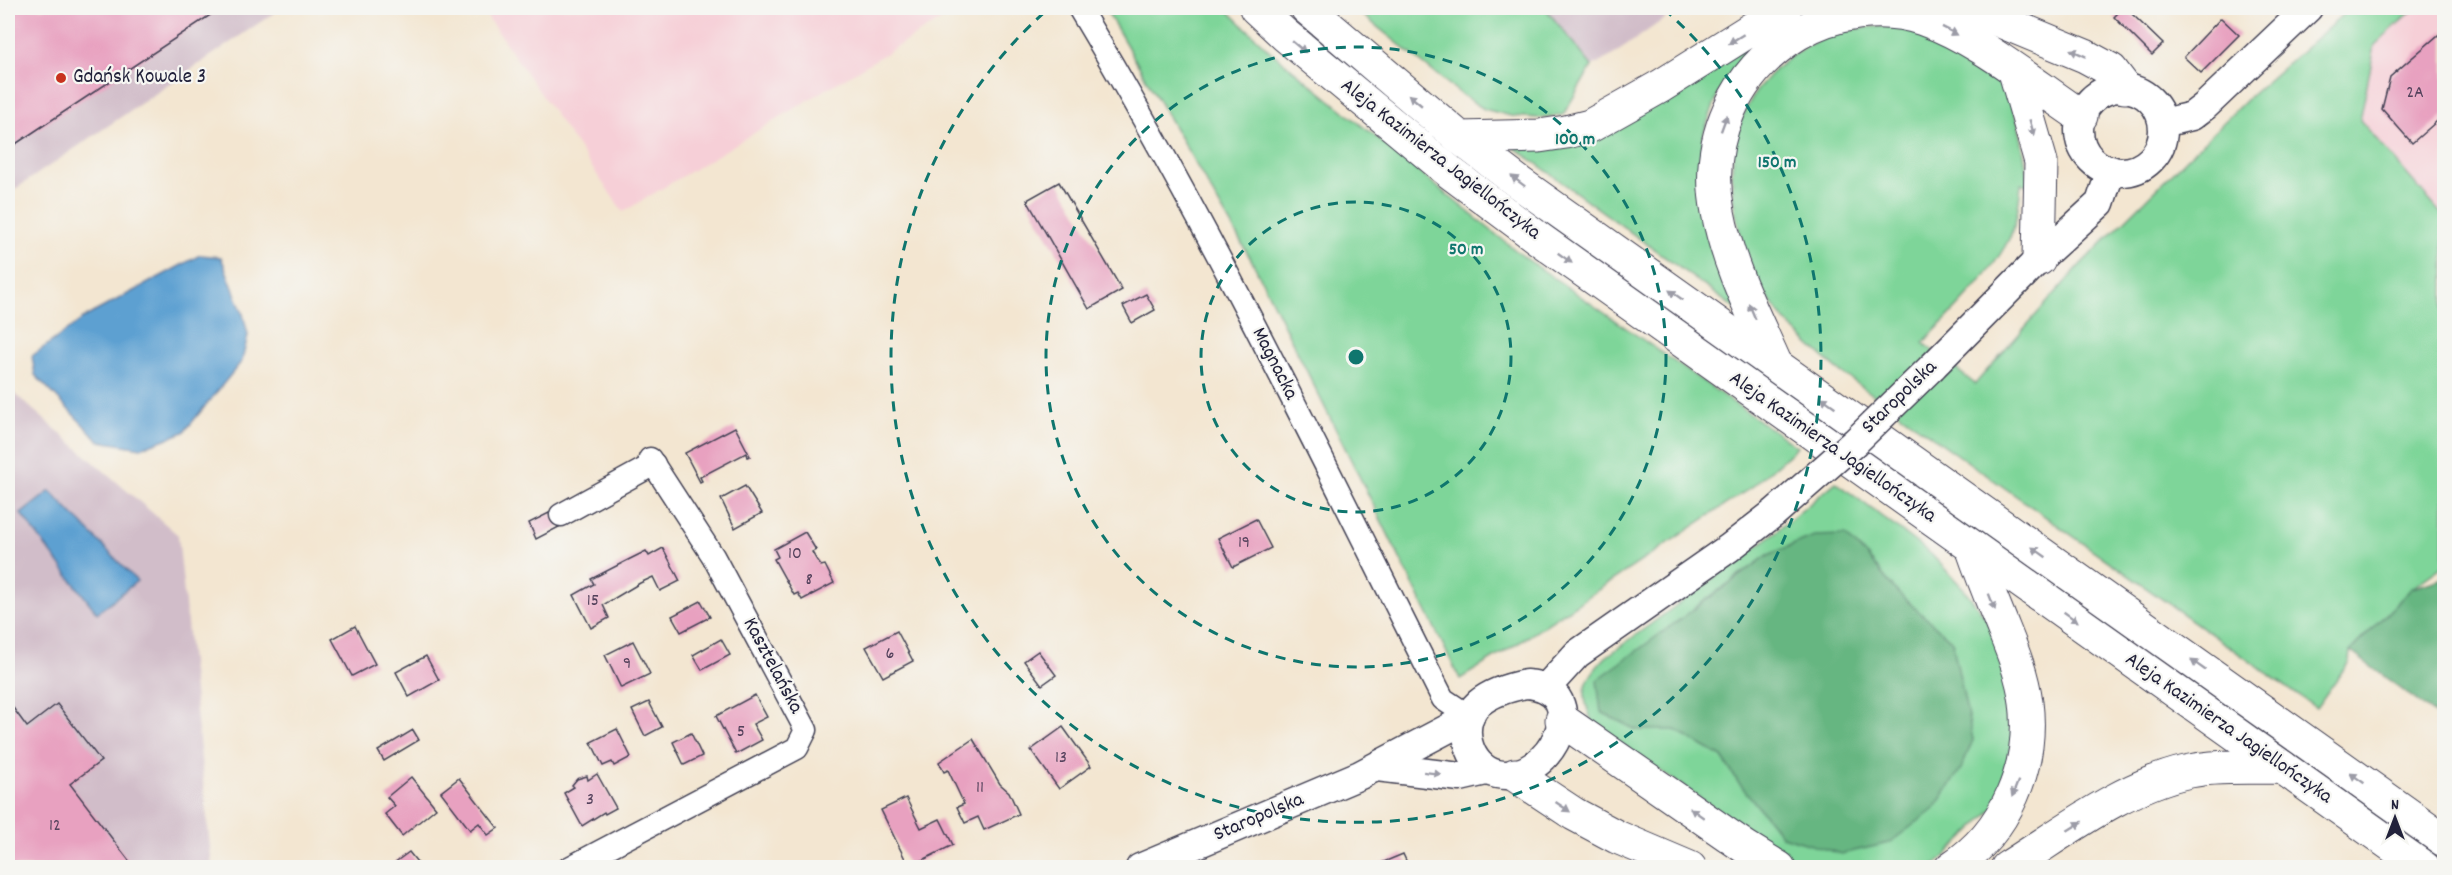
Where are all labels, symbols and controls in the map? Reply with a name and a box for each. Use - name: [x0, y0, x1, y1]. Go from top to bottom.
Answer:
- one-way arrow: [1941, 25, 1959, 35]
- one-way arrow: [1728, 33, 1744, 45]
- one-way arrow: [1291, 40, 1306, 53]
- one-way arrow: [2070, 49, 2087, 58]
- place label: Gdańsk Kowale 3: [73, 63, 206, 93]
- marker: Gdańsk Kowale 3: [54, 71, 68, 85]
- street label: Aleja Kazimierza Jagiellończyka: [1333, 72, 1548, 249]
- house number: 2A: [2406, 81, 2424, 106]
- one-way arrow: [1407, 94, 1423, 107]
- one-way arrow: [1719, 114, 1729, 132]
- one-way arrow: [2028, 119, 2037, 137]
- text: 100 m: [1555, 128, 1595, 153]
- text: 150 m: [1758, 151, 1796, 176]
- one-way arrow: [1510, 176, 1525, 188]
- text: 50 m: [1449, 238, 1483, 263]
- one-way arrow: [1557, 252, 1573, 264]
- one-way arrow: [1668, 290, 1684, 301]
- one-way arrow: [1747, 302, 1757, 320]
- street label: Magnacka: [1243, 323, 1306, 406]
- centre of rings: [1346, 347, 1366, 367]
- street label: Staropolska: [1855, 353, 1946, 442]
- street label: Aleja Kazimierza Jagiellończyka: [1722, 365, 1943, 532]
- one-way arrow: [1821, 396, 1837, 408]
- house number: 19: [1238, 531, 1250, 556]
- house number: 10: [788, 542, 802, 567]
- one-way arrow: [2031, 546, 2047, 558]
- house number: 8: [805, 568, 813, 593]
- house number: 15: [587, 589, 599, 614]
- one-way arrow: [1988, 593, 1998, 611]
- one-way arrow: [2062, 611, 2078, 623]
- street label: Kasztelańska: [734, 613, 810, 721]
- house number: 6: [886, 642, 894, 667]
- street label: Aleja Kazimierza Jagiellończyka: [2118, 646, 2339, 813]
- house number: 9: [623, 652, 631, 677]
- one-way arrow: [2190, 659, 2206, 671]
- house number: 5: [737, 720, 745, 745]
- house number: 13: [1055, 746, 1067, 771]
- one-way arrow: [1422, 769, 1441, 778]
- one-way arrow: [2349, 772, 2365, 784]
- house number: 11: [976, 776, 984, 801]
- one-way arrow: [2010, 780, 2019, 798]
- street label: Staropolska: [1209, 785, 1310, 850]
- house number: 3: [586, 788, 594, 813]
- north arrow: [2365, 788, 2425, 848]
- text: N: [2391, 794, 2399, 817]
- one-way arrow: [1555, 801, 1571, 813]
- one-way arrow: [1689, 807, 1705, 819]
- house number: 12: [49, 814, 61, 839]
- one-way arrow: [2067, 820, 2083, 831]

